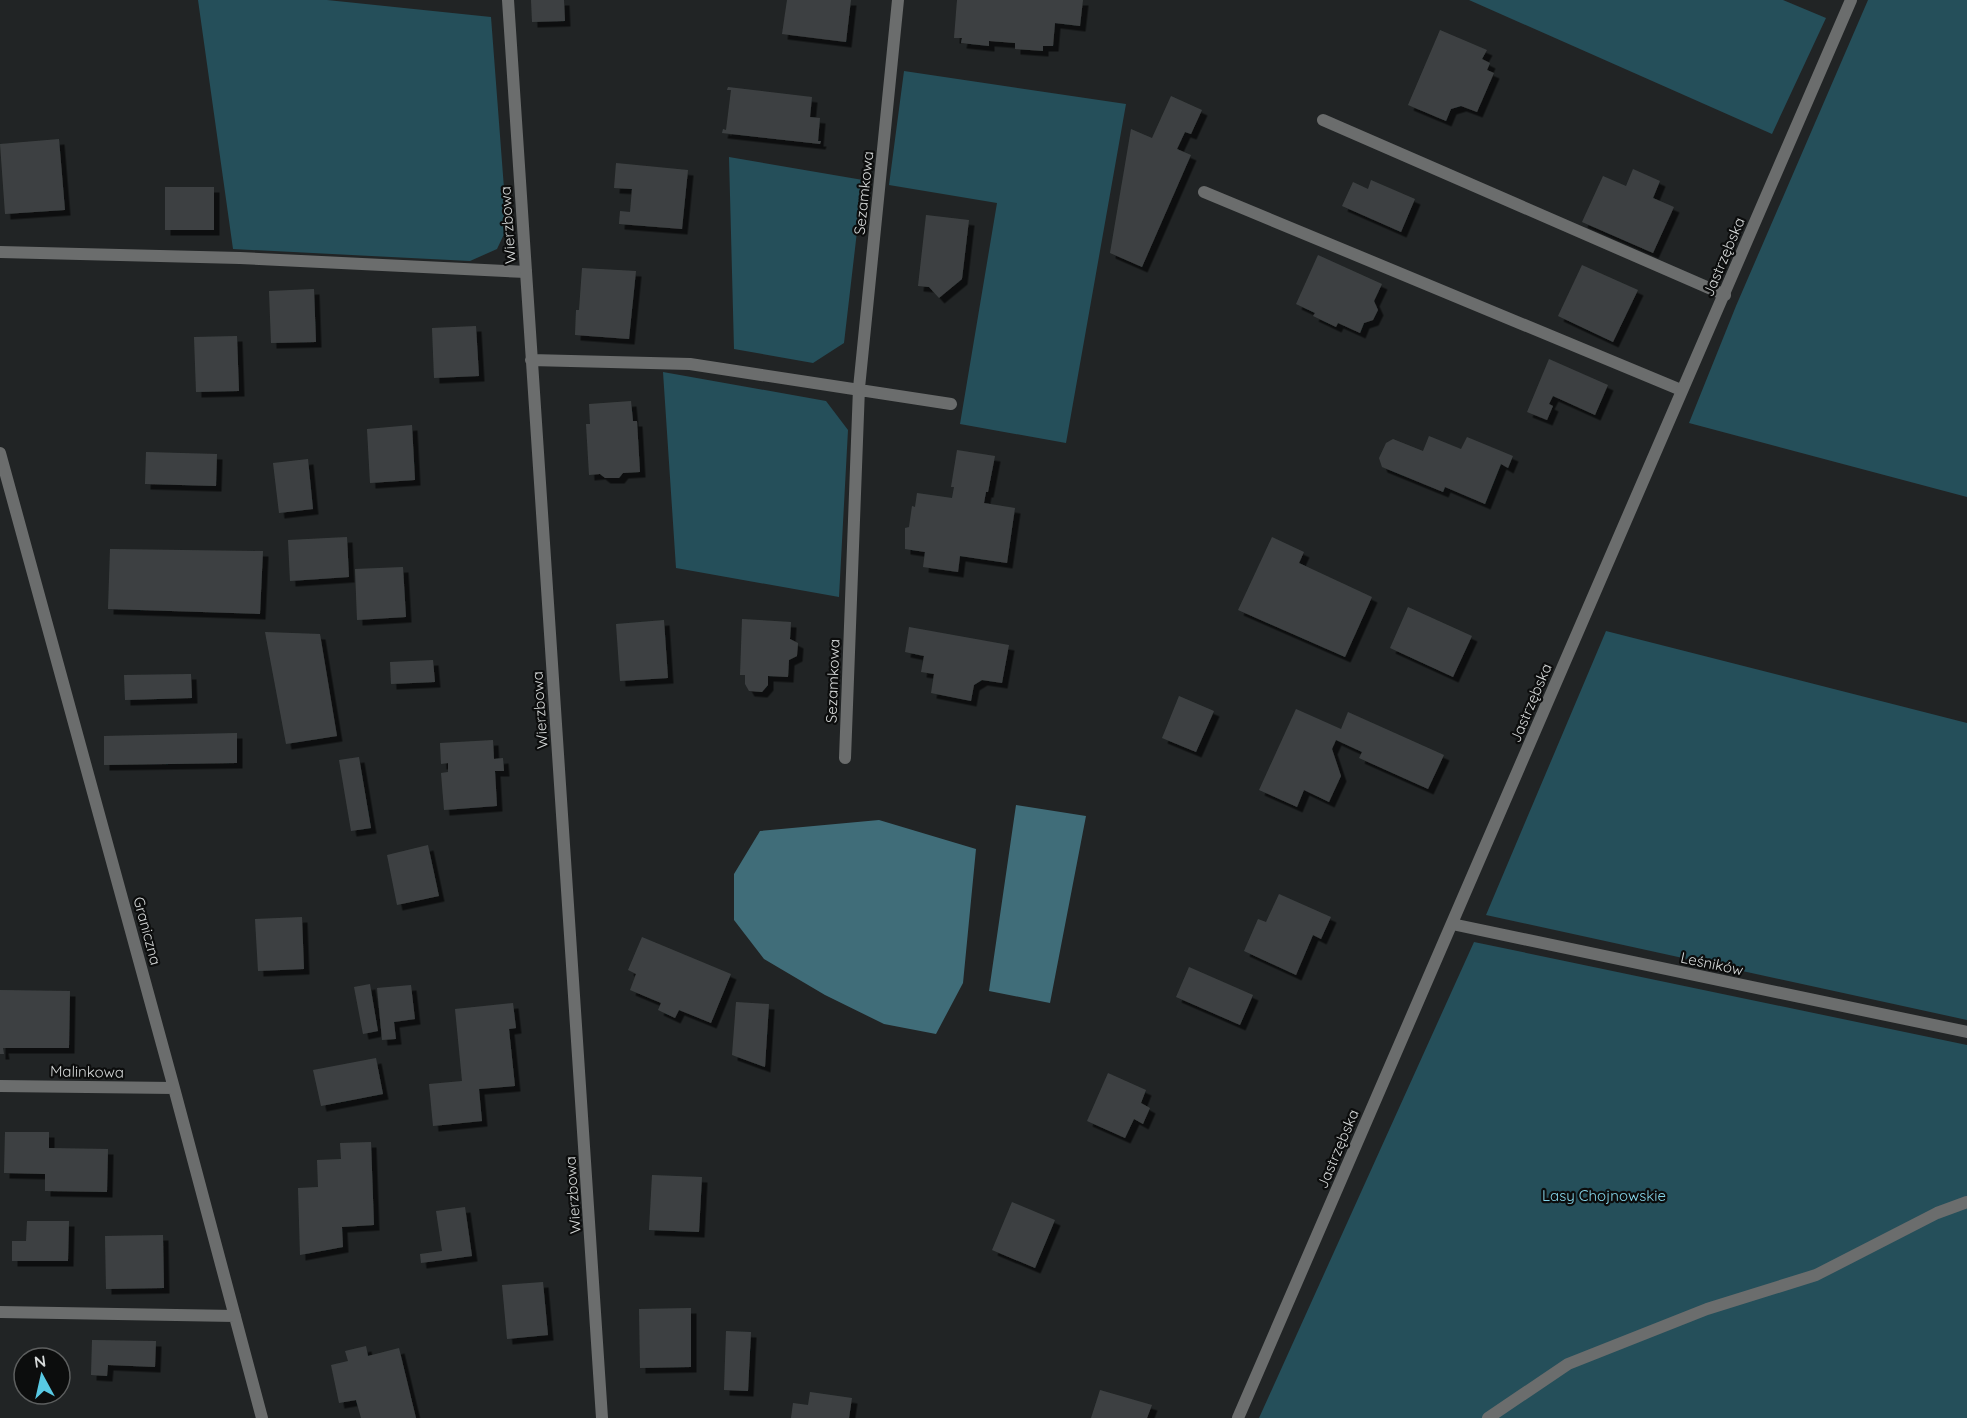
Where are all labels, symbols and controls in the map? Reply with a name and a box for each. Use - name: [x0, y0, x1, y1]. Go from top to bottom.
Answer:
- street label: Sezamkowa: [850, 150, 877, 236]
- street label: Wierzbowa: [495, 186, 520, 264]
- street label: Jastrzębska: [1698, 214, 1749, 299]
- street label: Sezamkowa: [822, 639, 843, 723]
- street label: Jastrzębska: [1505, 660, 1556, 745]
- street label: Wierzbowa: [527, 671, 552, 749]
- street label: Graniczna: [129, 895, 166, 967]
- street label: Leśników: [1679, 948, 1745, 979]
- street label: Malinkowa: [50, 1061, 124, 1082]
- street label: Jastrzębska: [1312, 1106, 1363, 1191]
- street label: Wierzbowa: [560, 1156, 585, 1234]
- park label: Lasy Chojnowskie: [1542, 1186, 1666, 1205]
- north arrow: [12, 1346, 72, 1406]
- text: N: [33, 1350, 47, 1372]

